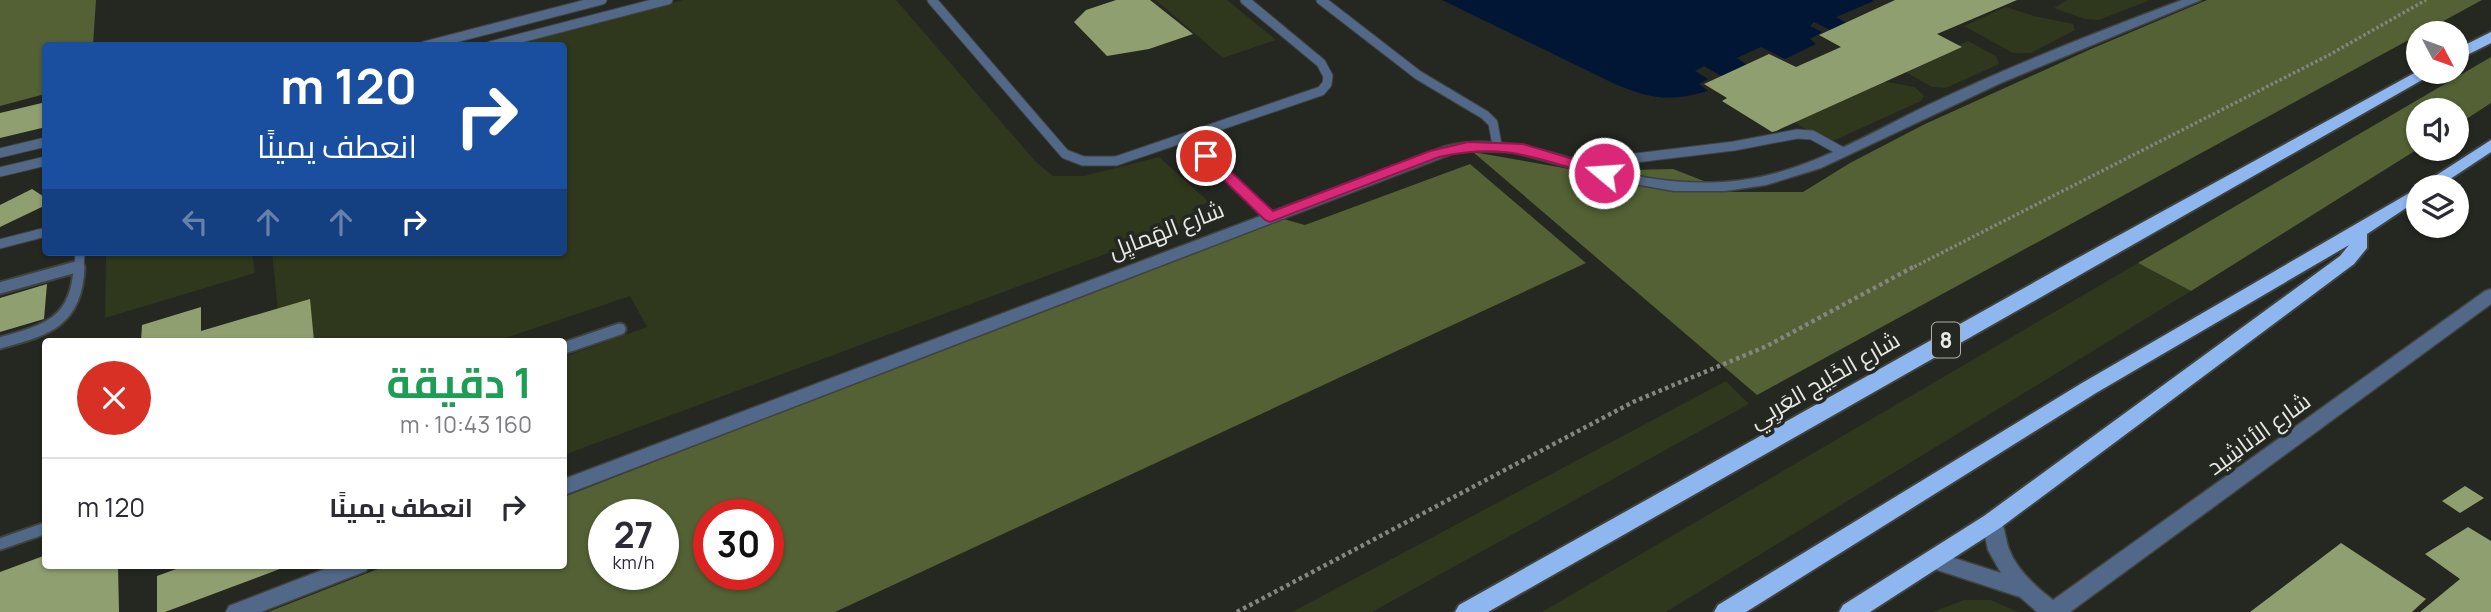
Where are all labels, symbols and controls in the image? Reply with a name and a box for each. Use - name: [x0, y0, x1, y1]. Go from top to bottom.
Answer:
- north arrow: [2406, 21, 2469, 84]
- map controls: [2406, 21, 2469, 238]
- text: 120 m: [280, 52, 417, 119]
- icon: right: [441, 70, 532, 161]
- button: sound: [2406, 98, 2469, 161]
- text: انعطف يمينًا: [257, 124, 417, 168]
- pin: [1176, 126, 1236, 186]
- position arrow: [1567, 136, 1641, 210]
- icon: arrive: [1187, 137, 1225, 175]
- button: layers: [2406, 175, 2469, 238]
- street label: شارع الهَمايِل: [1104, 192, 1229, 267]
- icon: left: [176, 203, 214, 241]
- icon: ahead: [249, 203, 287, 241]
- icon: ahead: [322, 203, 360, 241]
- icon: right: [395, 203, 433, 241]
- road number: 8: [1932, 322, 1960, 358]
- street label: شارع الخَلِيج العَربِي: [1743, 323, 1907, 438]
- text: 1 دقيقة: [386, 353, 532, 411]
- button: close: [77, 361, 151, 435]
- street label: شارع الأناشِيد: [2200, 384, 2317, 482]
- text: 160 m · 10:43: [400, 408, 532, 440]
- icon: right: [494, 488, 532, 526]
- text: 120 m: [77, 489, 145, 525]
- text: انعطف يمينًا: [329, 489, 473, 525]
- speed limit sign: 30: [693, 499, 784, 590]
- text: 27: [614, 511, 653, 559]
- text: km/h: [613, 550, 654, 574]

